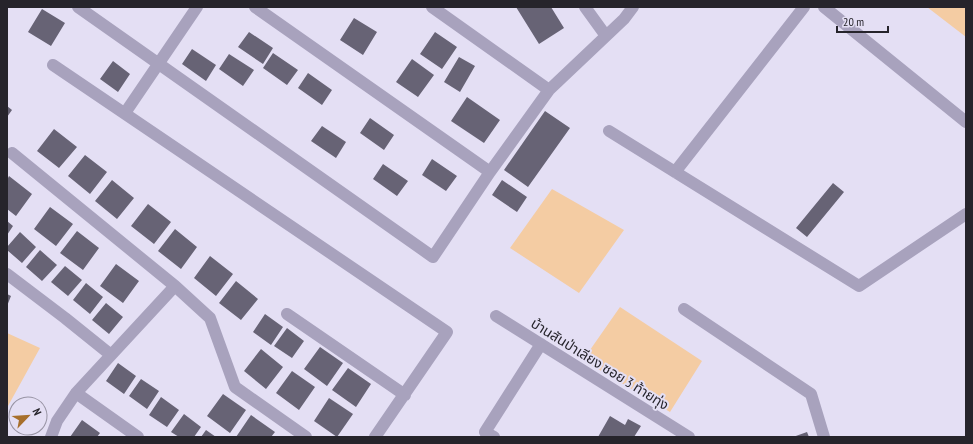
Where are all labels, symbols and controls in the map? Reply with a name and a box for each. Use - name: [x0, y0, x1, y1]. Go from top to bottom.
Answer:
- scale bar: [837, 8, 888, 34]
- text: 20 m: [843, 14, 864, 29]
- street label: บ้านสันป่าเลียง ซอย 3 ท้ายทุ่ง: [528, 314, 672, 414]
- north arrow: [8, 396, 48, 436]
- text: N: [29, 406, 45, 417]

